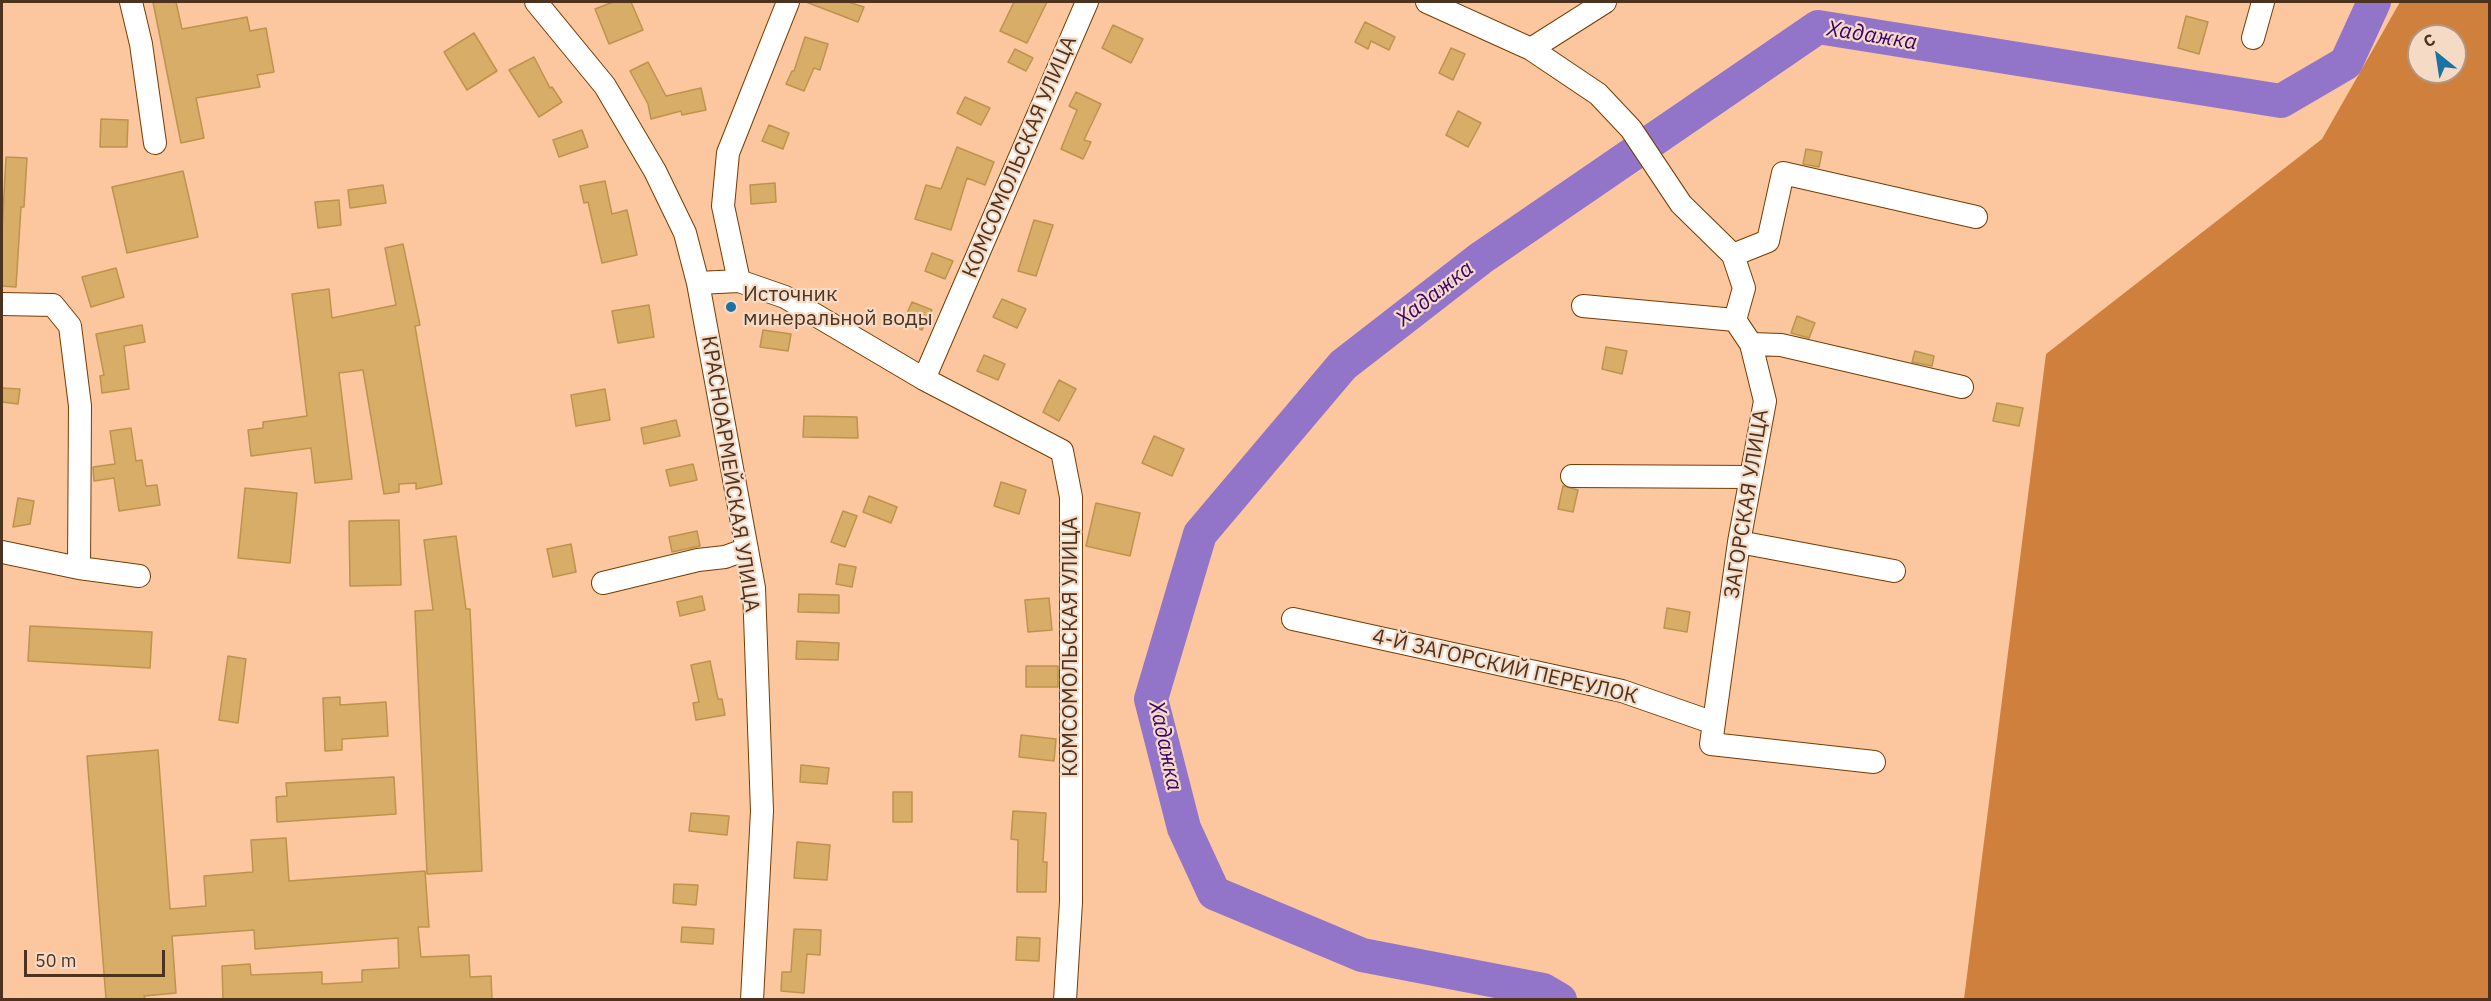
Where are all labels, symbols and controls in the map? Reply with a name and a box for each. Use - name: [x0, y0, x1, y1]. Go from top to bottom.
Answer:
- water label: Хадажка: [1825, 16, 1919, 56]
- north arrow: [2407, 24, 2467, 84]
- text: С: [2419, 29, 2439, 51]
- street label: КОМСОМОЛЬСКАЯ УЛИЦА: [958, 32, 1082, 282]
- water label: Хадажка: [1391, 256, 1479, 332]
- place label: Источник минеральной воды: [743, 282, 933, 332]
- marker: Источник минеральной воды: [724, 300, 738, 314]
- street label: КРАСНОАРМЕЙСКАЯ УЛИЦА: [696, 334, 764, 614]
- street label: ЗАГОРСКАЯ УЛИЦА: [1720, 408, 1774, 600]
- street label: КОМСОМОЛЬСКАЯ УЛИЦА: [1058, 517, 1084, 777]
- street label: 4-Й ЗАГОРСКИЙ ПЕРЕУЛОК: [1370, 624, 1640, 710]
- water label: Хадажка: [1143, 699, 1187, 793]
- scale bar: [27, 938, 168, 976]
- text: 50 m: [35, 949, 77, 972]

